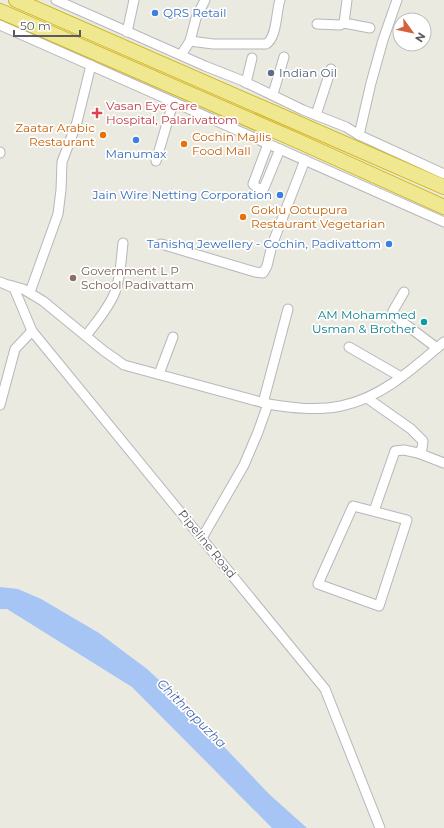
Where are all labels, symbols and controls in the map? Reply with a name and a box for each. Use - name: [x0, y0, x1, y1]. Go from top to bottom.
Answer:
- place label: QRS Retail: [163, 5, 226, 20]
- marker: QRS Retail: [150, 8, 160, 18]
- scale bar: [14, 12, 80, 38]
- north arrow: [392, 12, 432, 52]
- text: 50 m: [20, 18, 51, 33]
- text: N: [412, 30, 429, 45]
- place label: Indian Oil: [279, 65, 337, 80]
- marker: Indian Oil: [266, 68, 276, 78]
- place label: Vasan Eye Care Hospital, Palarivattom: [106, 98, 238, 127]
- marker: Vasan Eye Care Hospital, Palarivattom: [91, 107, 103, 119]
- place label: Zaatar Arabic Restaurant: [15, 120, 95, 149]
- place label: Cochin Majlis Food Mall: [192, 129, 271, 158]
- marker: Zaatar Arabic Restaurant: [98, 130, 108, 140]
- marker: Manumax: [131, 135, 141, 145]
- marker: Cochin Majlis Food Mall: [179, 139, 189, 149]
- place label: Manumax: [106, 146, 167, 161]
- place label: Jain Wire Netting Corporation: [91, 187, 272, 202]
- marker: Jain Wire Netting Corporation: [275, 190, 285, 200]
- place label: Goklu Ootupura Restaurant Vegetarian: [251, 202, 385, 231]
- marker: Goklu Ootupura Restaurant Vegetarian: [238, 212, 248, 222]
- place label: Tanishq Jewellery - Cochin, Padivattom: [147, 236, 381, 251]
- marker: Tanishq Jewellery - Cochin, Padivattom: [384, 239, 394, 249]
- place label: Government L P School Padivattam: [81, 263, 194, 292]
- marker: Government L P School Padivattam: [68, 273, 78, 283]
- place label: AM Mohammed Usman & Brother: [312, 307, 416, 336]
- marker: AM Mohammed Usman & Brother: [419, 317, 429, 327]
- street label: Pipeline Road: [175, 506, 240, 581]
- water label: Chithrapuzha: [154, 675, 230, 751]

